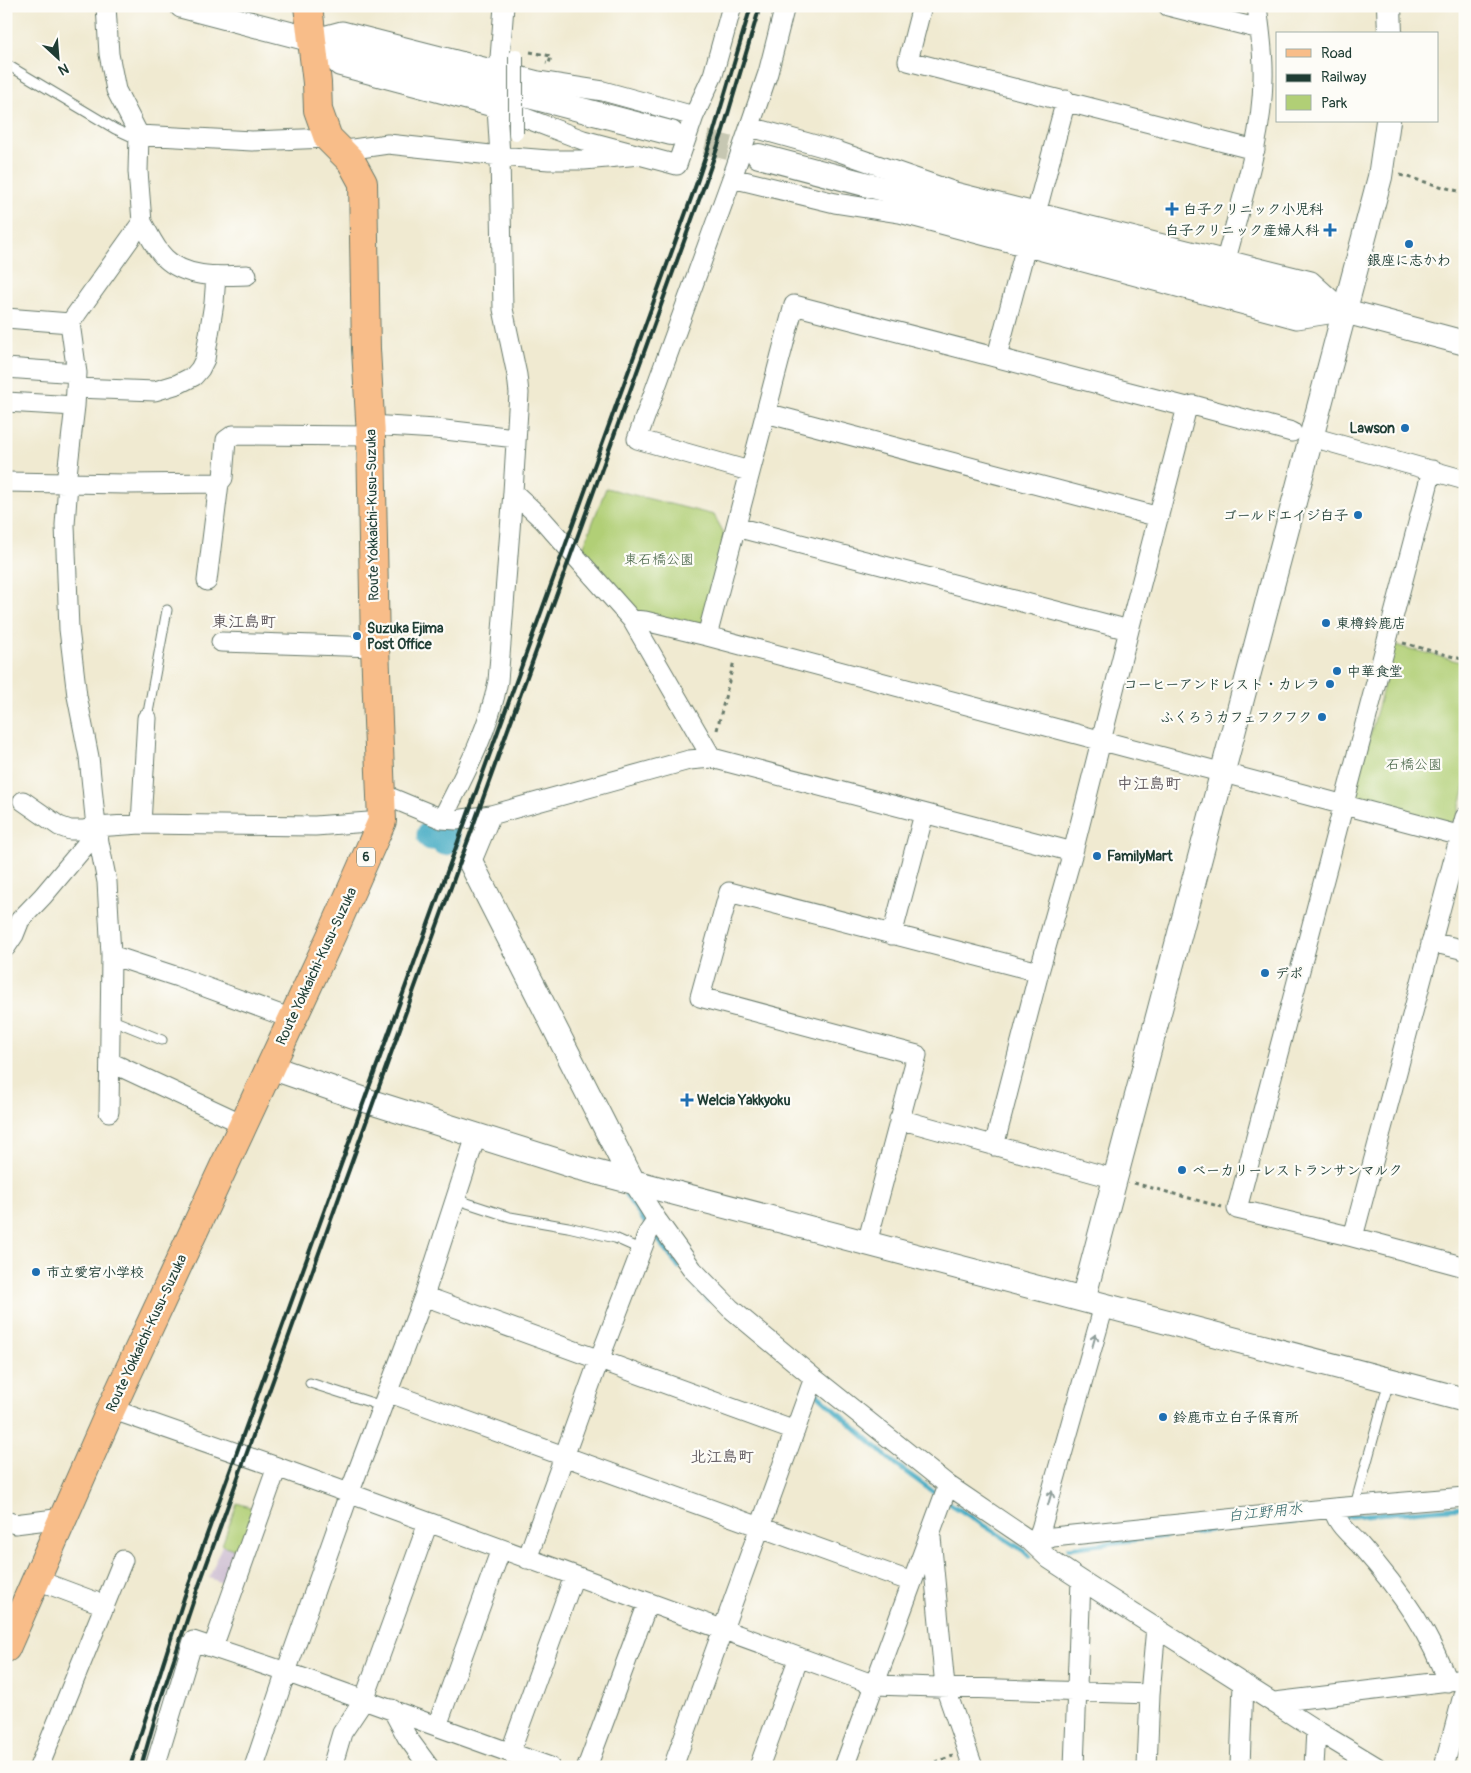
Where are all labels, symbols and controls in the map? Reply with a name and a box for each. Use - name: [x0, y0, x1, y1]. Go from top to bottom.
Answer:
- north arrow: [32, 32, 82, 82]
- legend: [1276, 32, 1438, 122]
- text: Road: [1321, 44, 1352, 63]
- text: N: [55, 60, 71, 79]
- text: Railway: [1321, 68, 1367, 87]
- text: Park: [1321, 94, 1348, 113]
- place label: 白子クリニック小児科: [1183, 201, 1324, 218]
- marker: 白子クリニック小児科: [1165, 202, 1179, 216]
- place label: 白子クリニック産婦人科: [1165, 222, 1320, 239]
- marker: 白子クリニック産婦人科: [1323, 223, 1337, 237]
- marker: 銀座に志かわ: [1403, 238, 1415, 250]
- place label: 銀座に志かわ: [1367, 252, 1451, 269]
- place label: Lawson: [1350, 420, 1395, 437]
- marker: Lawson: [1399, 422, 1411, 434]
- street label: Route Yokkaichi-Kusu-Suzuka: [363, 429, 382, 601]
- place label: ゴールドエイジ白子: [1223, 507, 1348, 524]
- marker: ゴールドエイジ白子: [1352, 509, 1364, 521]
- park label: 東石橋公園: [624, 551, 694, 568]
- district label: 東江島町: [212, 612, 276, 632]
- place label: 東樽鈴鹿店: [1336, 615, 1406, 632]
- marker: 東樽鈴鹿店: [1320, 617, 1332, 629]
- place label: Suzuka Ejima Post Office: [367, 620, 444, 653]
- marker: Suzuka Ejima Post Office: [351, 630, 363, 642]
- place label: 中華食堂: [1347, 663, 1403, 680]
- marker: 中華食堂: [1331, 665, 1343, 677]
- place label: コーヒーアンドレスト・カレラ: [1124, 676, 1320, 693]
- marker: コーヒーアンドレスト・カレラ: [1324, 678, 1336, 690]
- place label: ふくろうカフェフクフク: [1160, 709, 1312, 726]
- marker: ふくろうカフェフクフク: [1316, 711, 1328, 723]
- park label: 石橋公園: [1386, 756, 1442, 773]
- district label: 中江島町: [1117, 774, 1181, 794]
- road number: 6: [357, 848, 375, 866]
- place label: FamilyMart: [1107, 848, 1173, 865]
- marker: FamilyMart: [1091, 850, 1103, 862]
- street label: Route Yokkaichi-Kusu-Suzuka: [272, 885, 360, 1048]
- place label: デポ: [1275, 965, 1303, 982]
- marker: デポ: [1259, 967, 1271, 979]
- place label: Welcia Yakkyoku: [697, 1092, 790, 1109]
- marker: Welcia Yakkyoku: [681, 1094, 693, 1106]
- place label: ベーカリーレストランサンマルク: [1192, 1162, 1403, 1179]
- marker: ベーカリーレストランサンマルク: [1176, 1164, 1188, 1176]
- street label: Route Yokkaichi-Kusu-Suzuka: [102, 1252, 190, 1415]
- place label: 市立愛宕小学校: [46, 1264, 144, 1281]
- marker: 市立愛宕小学校: [30, 1266, 42, 1278]
- one-way arrow: [1089, 1334, 1099, 1350]
- place label: 鈴鹿市立白子保育所: [1173, 1409, 1299, 1426]
- marker: 鈴鹿市立白子保育所: [1157, 1411, 1169, 1423]
- district label: 北江島町: [690, 1447, 754, 1467]
- one-way arrow: [1045, 1490, 1055, 1506]
- water label: 白江野用水: [1227, 1499, 1303, 1526]

